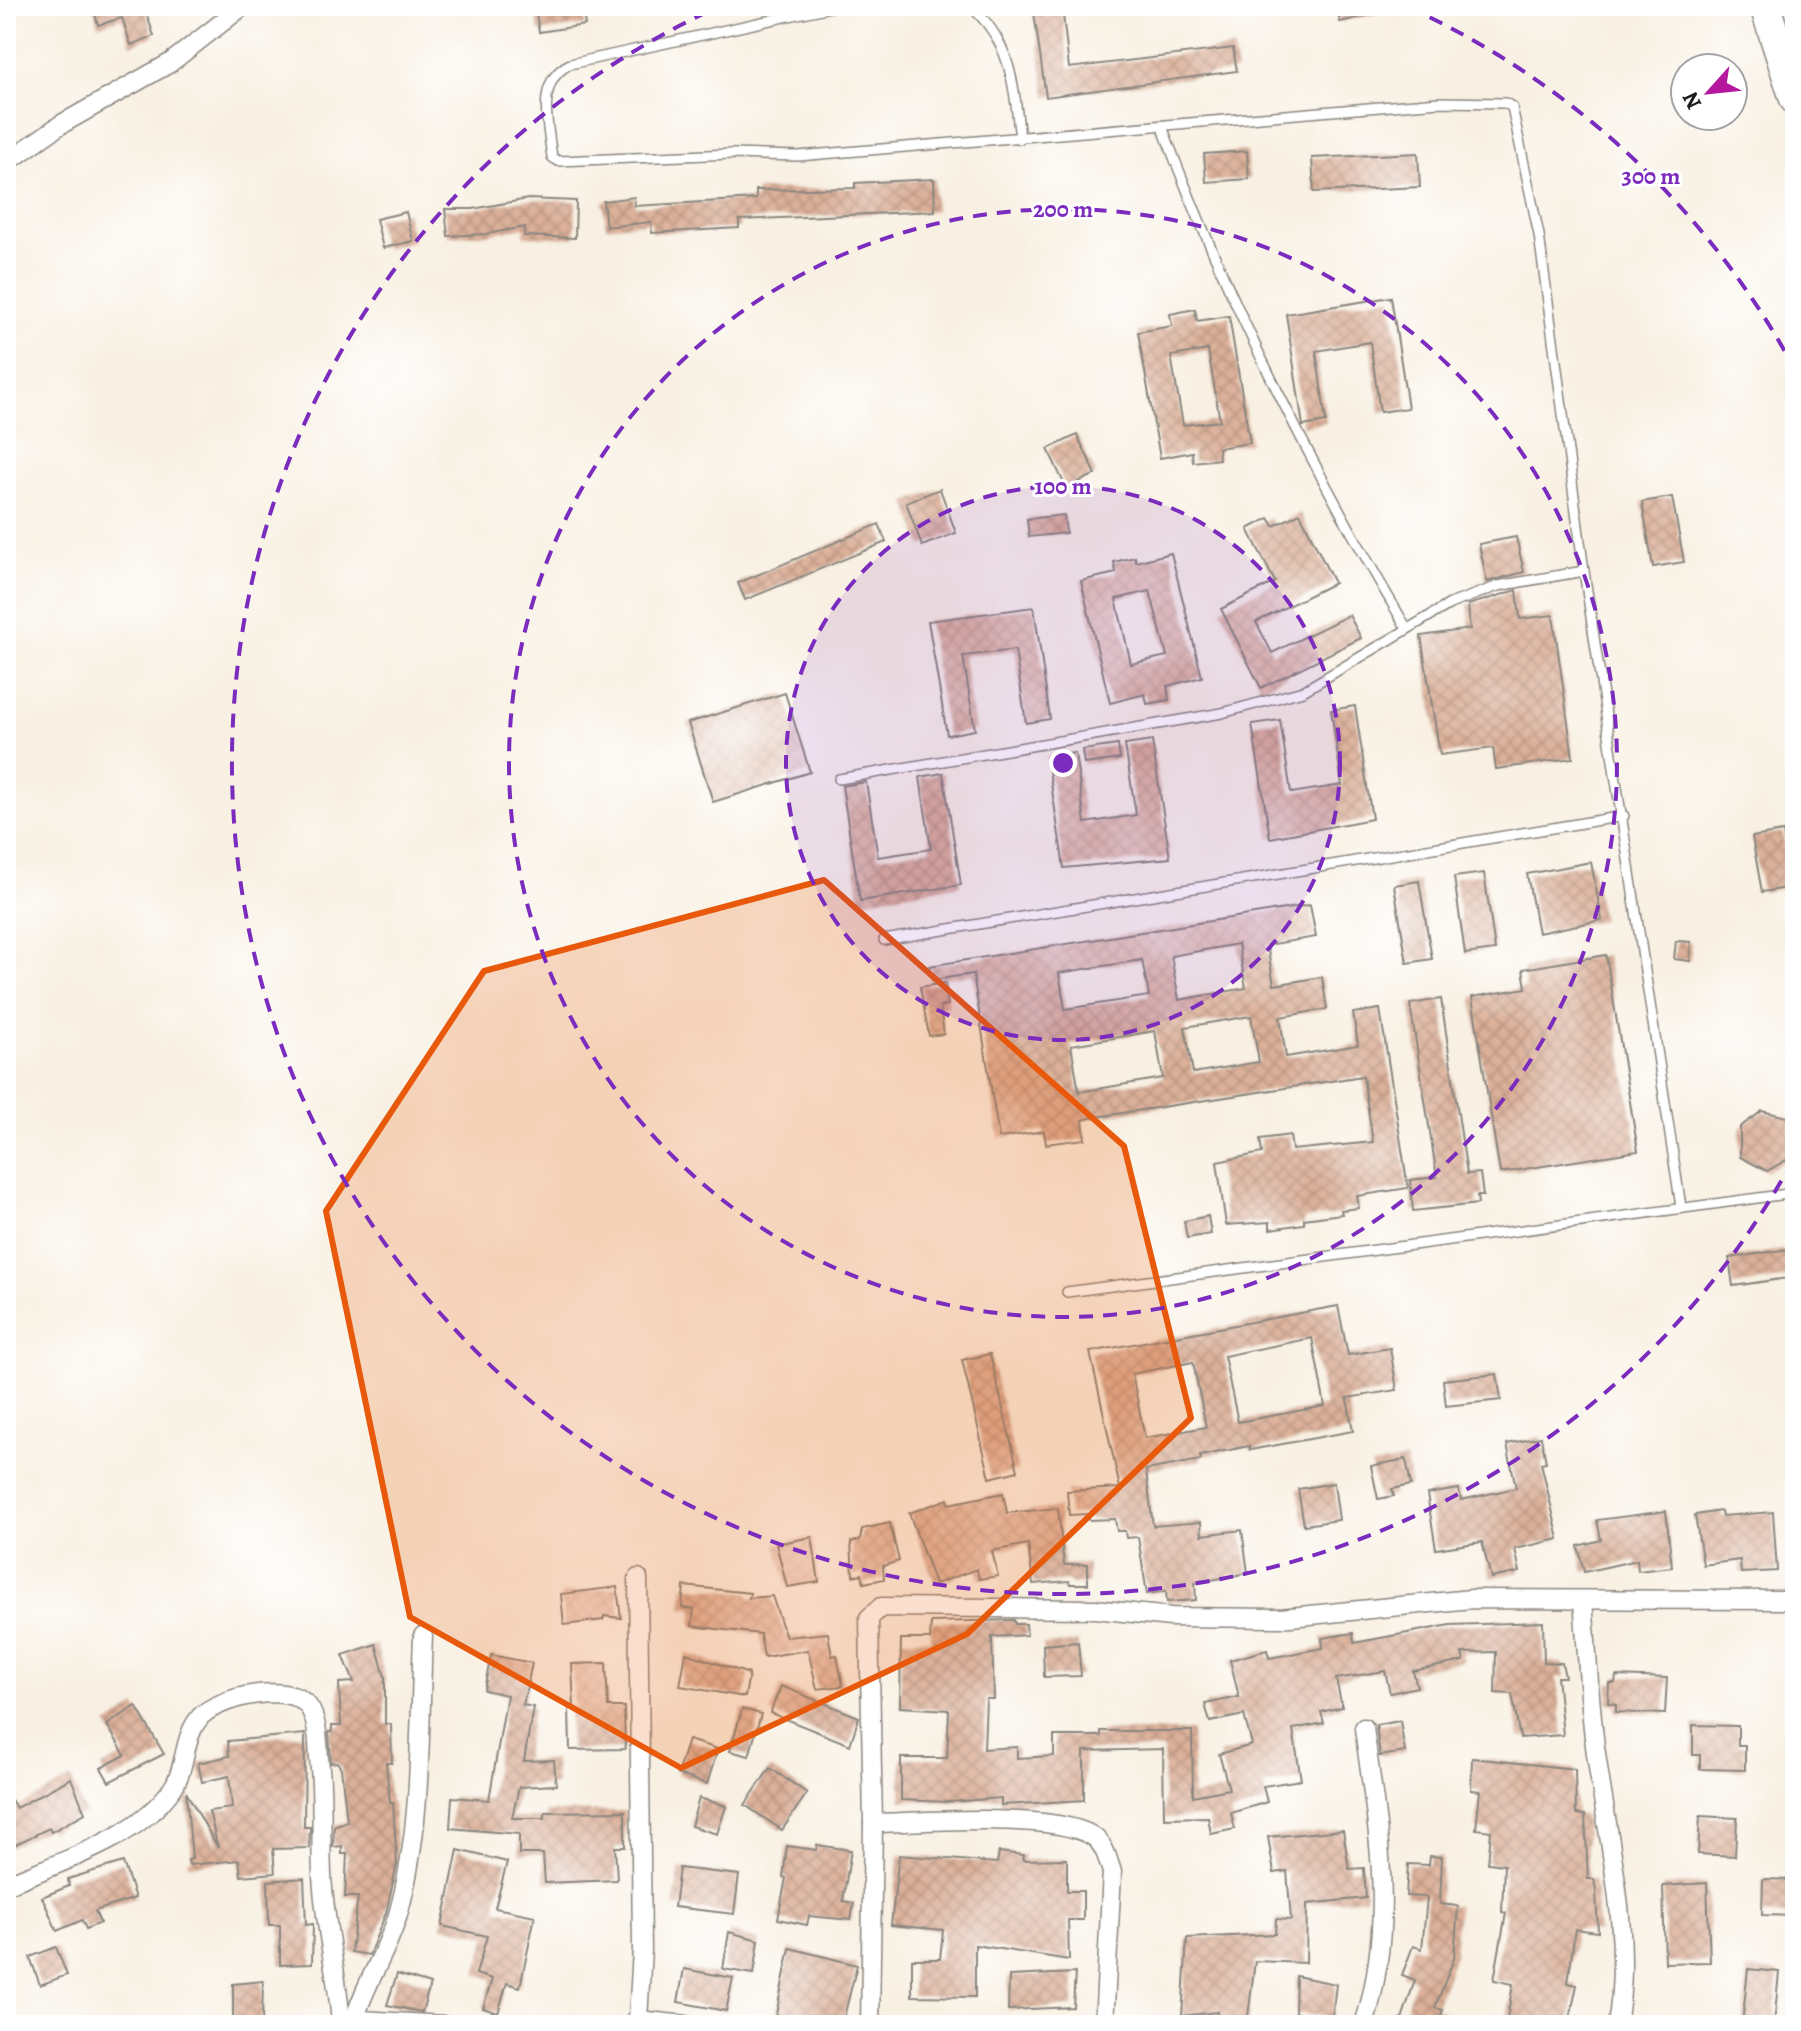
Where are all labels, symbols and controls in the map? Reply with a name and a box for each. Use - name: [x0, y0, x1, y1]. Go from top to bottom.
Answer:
- north arrow: [1669, 52, 1749, 132]
- text: N: [1675, 87, 1709, 115]
- text: 300 m: [1622, 160, 1680, 192]
- text: 200 m: [1033, 193, 1093, 225]
- text: 100 m: [1034, 470, 1092, 502]
- centre of rings: [1049, 749, 1077, 777]

